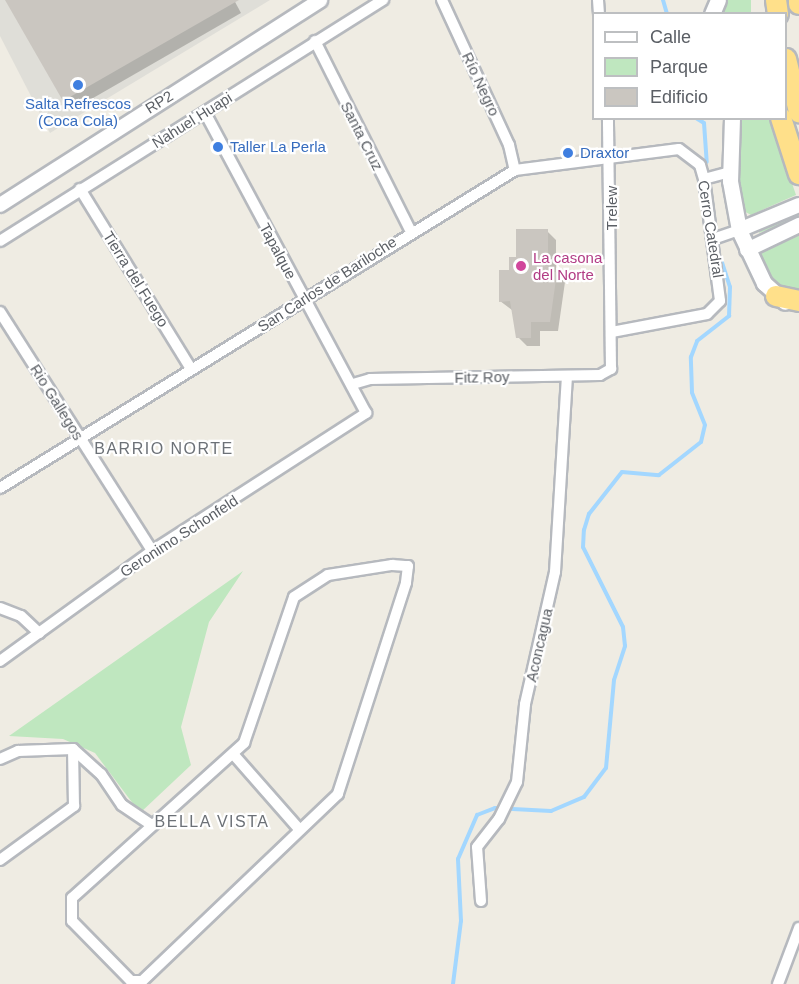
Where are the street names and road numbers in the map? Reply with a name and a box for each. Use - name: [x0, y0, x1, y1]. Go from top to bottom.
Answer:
- street label: Río Negro: [458, 49, 504, 119]
- street label: RP2: [142, 87, 176, 117]
- street label: Nahuel Huapi: [149, 88, 235, 152]
- street label: Santa Cruz: [337, 98, 387, 174]
- street label: Cerro Catedral: [694, 179, 728, 279]
- street label: Trelew: [603, 186, 621, 230]
- street label: Tapalque: [256, 220, 300, 282]
- street label: Tierra del Fuego: [99, 228, 173, 330]
- street label: San Carlos de Bariloche: [254, 232, 400, 336]
- street label: Rio Gallegos: [27, 361, 87, 443]
- street label: Fitz Roy: [454, 368, 510, 386]
- street label: Geronimo Schonfeld: [117, 491, 241, 581]
- street label: Aconcagua: [522, 606, 556, 684]

